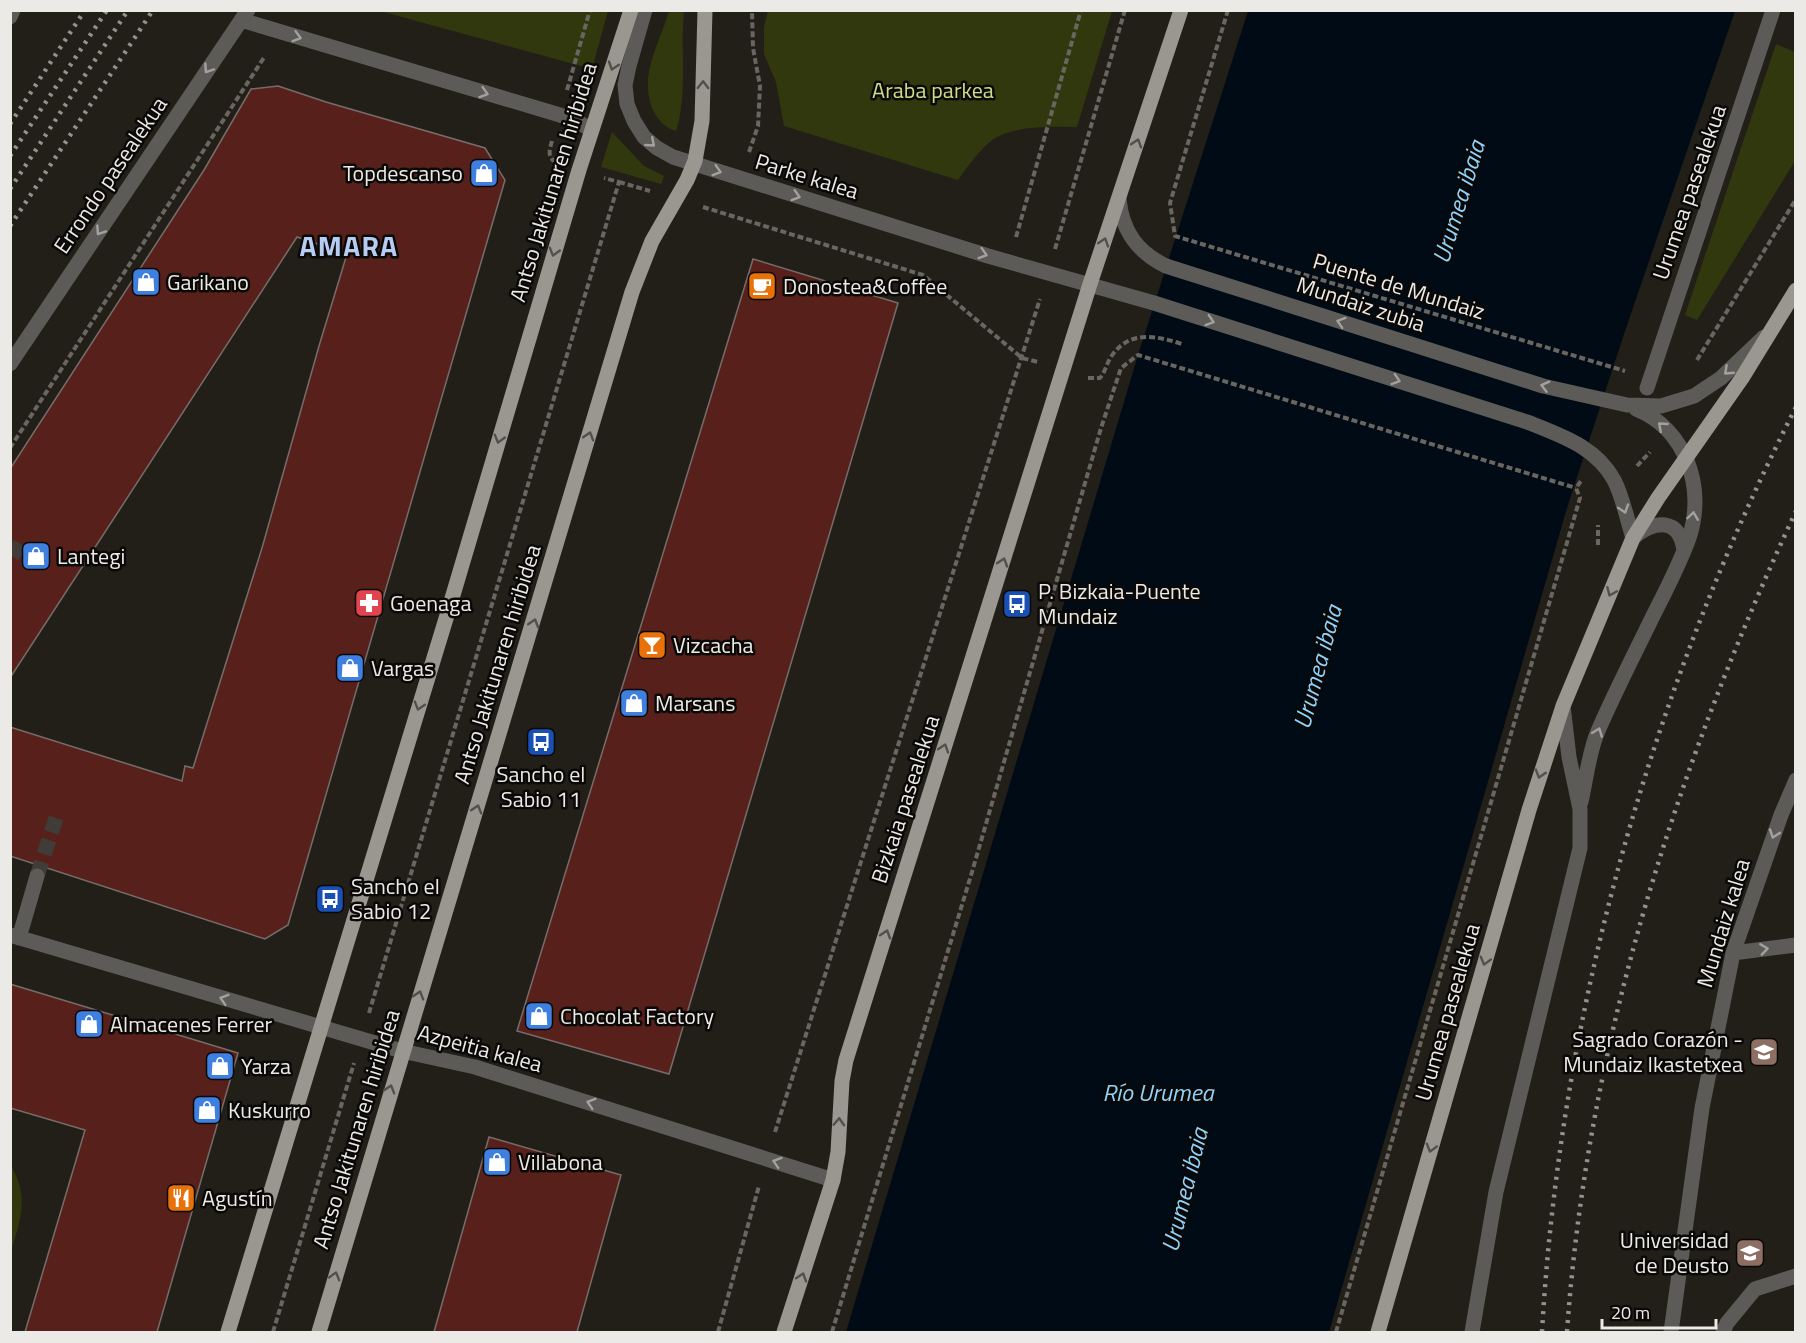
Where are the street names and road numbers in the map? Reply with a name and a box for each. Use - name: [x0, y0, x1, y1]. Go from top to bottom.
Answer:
- street label: Antso Jakitunaren hiribidea: [500, 58, 606, 306]
- street label: Errondo pasealekua: [45, 90, 175, 260]
- street label: Urumea pasealekua: [1643, 100, 1735, 284]
- street label: Parke kalea: [751, 144, 863, 208]
- street label: Puente de Mundaiz: [1309, 244, 1489, 328]
- street label: Mundaiz zubia: [1292, 267, 1430, 341]
- street label: Antso Jakitunaren hiribidea: [444, 540, 550, 788]
- street label: Bizkaia pasealekua: [862, 711, 948, 887]
- street label: Mundaiz kalea: [1687, 854, 1759, 992]
- street label: Urumea pasealekua: [1405, 919, 1489, 1105]
- street label: Antso Jakitunaren hiribidea: [303, 1005, 409, 1253]
- street label: Azpeitia kalea: [414, 1015, 546, 1081]

